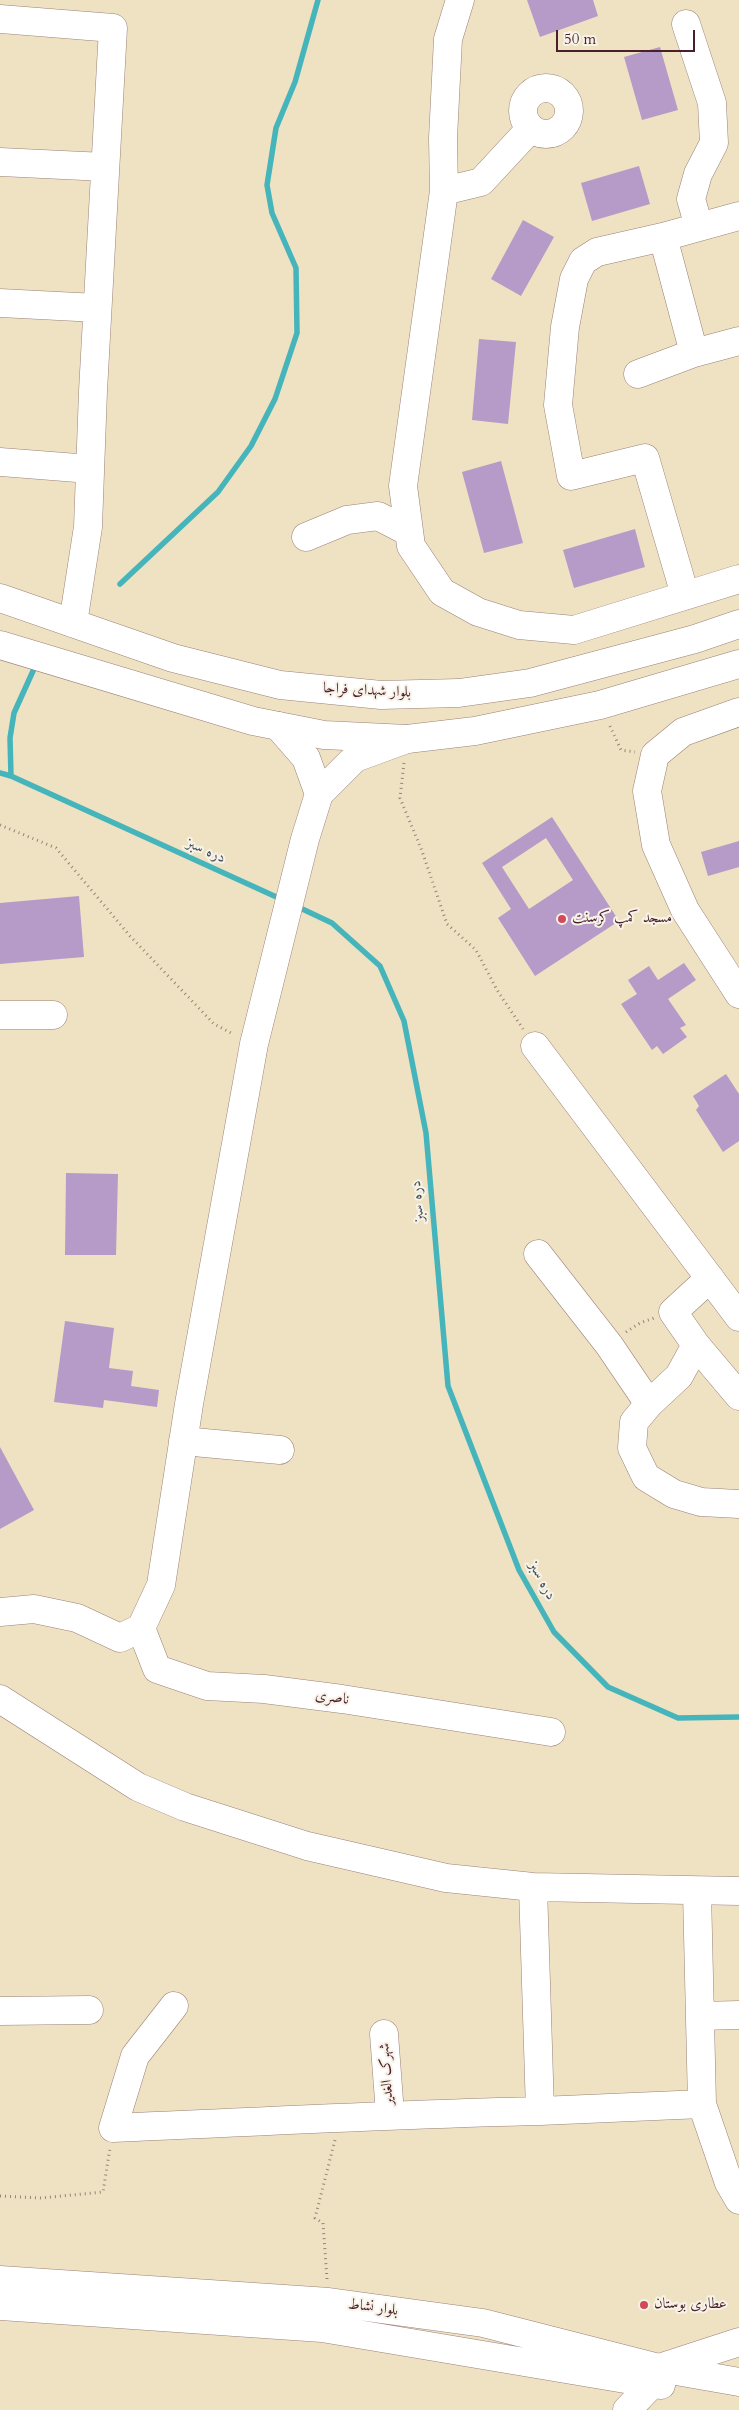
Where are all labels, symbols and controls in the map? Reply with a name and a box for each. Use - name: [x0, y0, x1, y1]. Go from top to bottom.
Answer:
- scale bar: [559, 20, 698, 52]
- text: 50 m: [564, 29, 596, 49]
- street label: بلوار شهدای فراجا: [323, 680, 411, 702]
- water label: دره سبز: [183, 834, 229, 868]
- place label: مسجد کمپ کرسنت: [572, 910, 672, 928]
- marker: مسجد کمپ کرسنت: [556, 913, 568, 925]
- water label: دره سبز: [407, 1179, 429, 1223]
- water label: دره سبز: [524, 1558, 560, 1604]
- street label: ناصری: [314, 1687, 350, 1709]
- street label: شهرک الغدیر: [376, 2042, 398, 2106]
- street label: بلوار نشاط: [347, 2296, 399, 2320]
- place label: عطاری بوستان: [654, 2296, 727, 2314]
- marker: عطاری بوستان: [638, 2299, 650, 2311]

